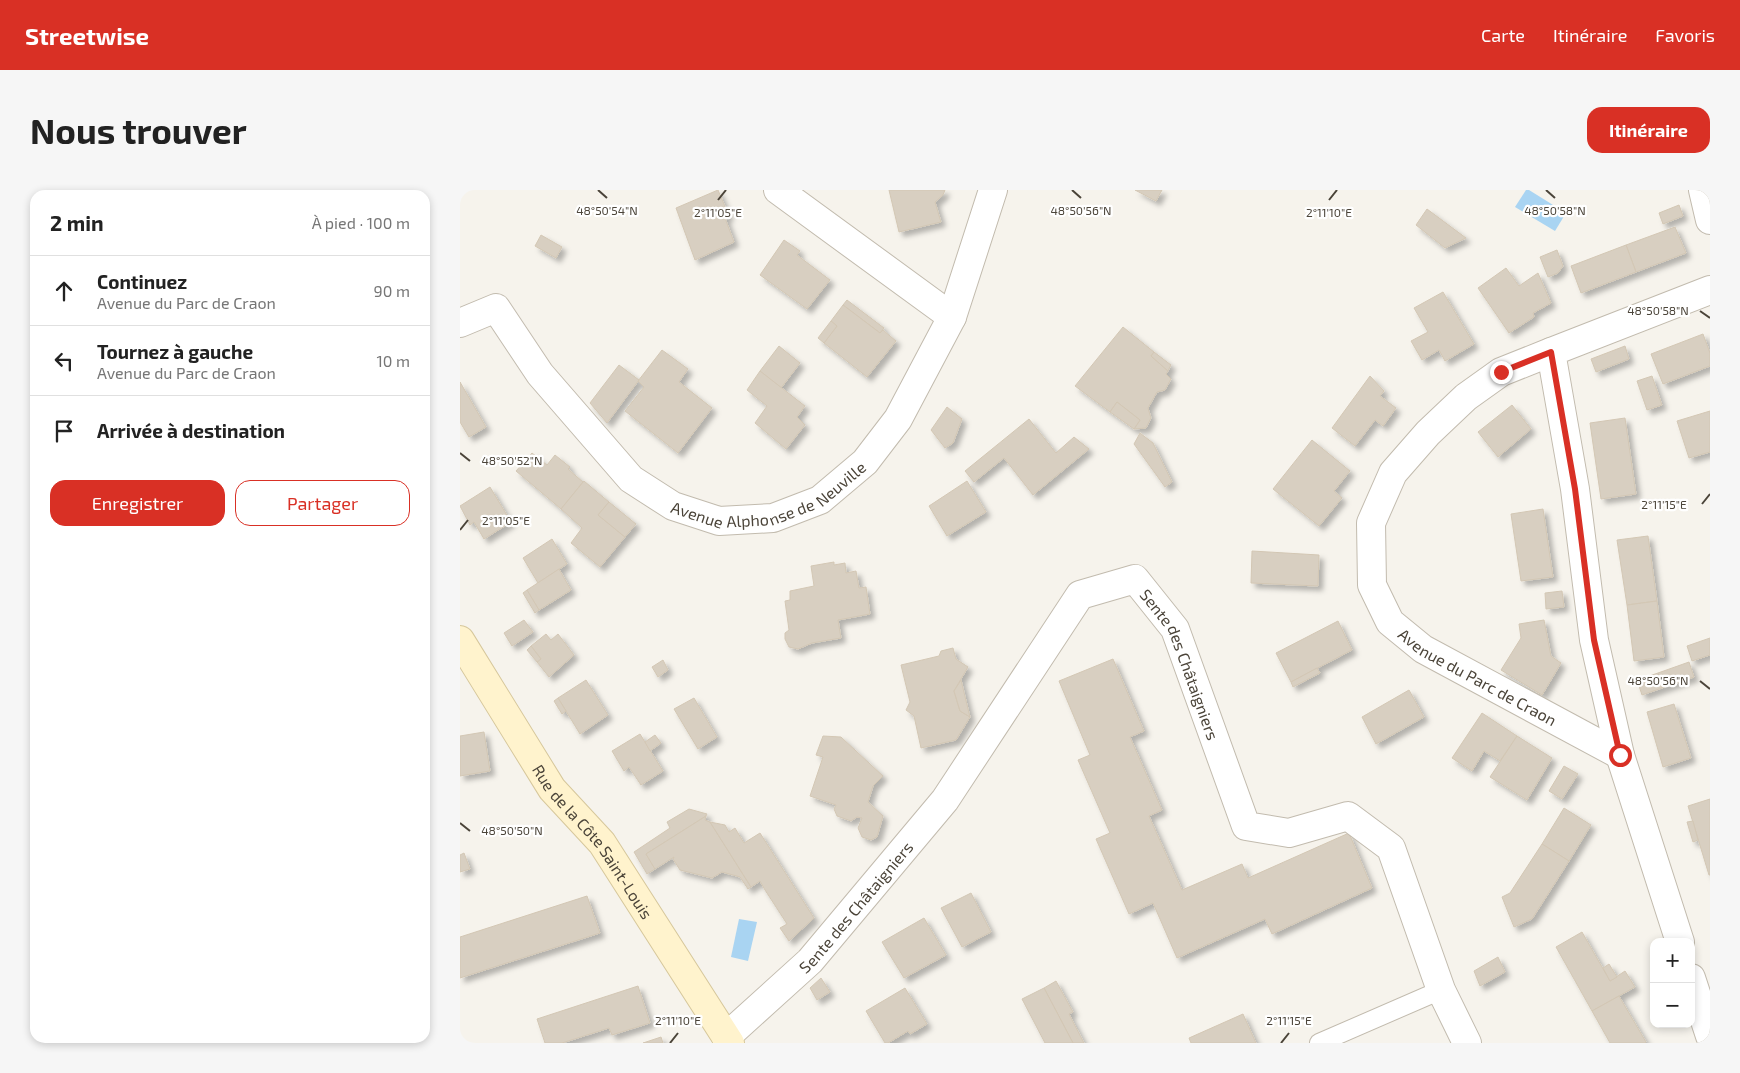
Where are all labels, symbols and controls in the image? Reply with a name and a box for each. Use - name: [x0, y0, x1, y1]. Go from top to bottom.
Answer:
- text: Streetwise: [25, 21, 149, 50]
- text: Carte: [1481, 24, 1525, 46]
- text: Itinéraire: [1553, 24, 1627, 46]
- text: Favoris: [1655, 24, 1715, 46]
- button: Itinéraire: [1587, 107, 1710, 153]
- text: Nous trouver: [30, 109, 247, 151]
- text: 48°50'54"N: [576, 203, 638, 217]
- text: 48°50'56"N: [1050, 203, 1112, 217]
- text: 48°50'58"N: [1524, 203, 1586, 217]
- text: 2°11'05"E: [694, 205, 742, 219]
- text: 2°11'10"E: [1306, 205, 1352, 219]
- text: 2 min: [50, 210, 104, 235]
- text: À pied · 100 m: [312, 213, 410, 232]
- text: Continuez: [97, 270, 187, 293]
- icon: ahead: [50, 277, 78, 305]
- text: 90 m: [374, 281, 410, 300]
- text: Avenue du Parc de Craon: [97, 293, 276, 312]
- text: 48°50'58"N: [1627, 303, 1689, 317]
- text: Tournez à gauche: [97, 340, 253, 363]
- icon: left: [50, 347, 78, 375]
- text: 10 m: [376, 351, 410, 370]
- route end: [1490, 361, 1513, 384]
- text: Avenue du Parc de Craon: [97, 363, 276, 382]
- icon: arrive: [50, 417, 78, 445]
- text: Arrivée à destination: [97, 419, 285, 442]
- text: 48°50'52"N: [481, 453, 543, 467]
- street label: Avenue Alphonse de Neuville: [669, 457, 869, 531]
- button: Enregistrer: [50, 480, 225, 526]
- button: Partager: [235, 480, 410, 526]
- text: 2°11'15"E: [1641, 497, 1687, 511]
- text: 2°11'05"E: [482, 513, 530, 527]
- street label: Sente des Châtaigniers: [1137, 585, 1224, 742]
- street label: Avenue du Parc de Craon: [1395, 624, 1560, 729]
- text: 48°50'56"N: [1627, 673, 1689, 687]
- route start: [1609, 744, 1632, 767]
- street label: Rue de la Côte Saint-Louis: [529, 761, 657, 922]
- text: 48°50'50"N: [481, 823, 543, 837]
- street label: Sente des Châtaigniers: [794, 837, 916, 976]
- map controls: [1650, 938, 1695, 1028]
- button: +: [1650, 938, 1695, 983]
- button: −: [1650, 983, 1695, 1028]
- text: 2°11'10"E: [655, 1013, 701, 1027]
- text: 2°11'15"E: [1266, 1013, 1312, 1027]

